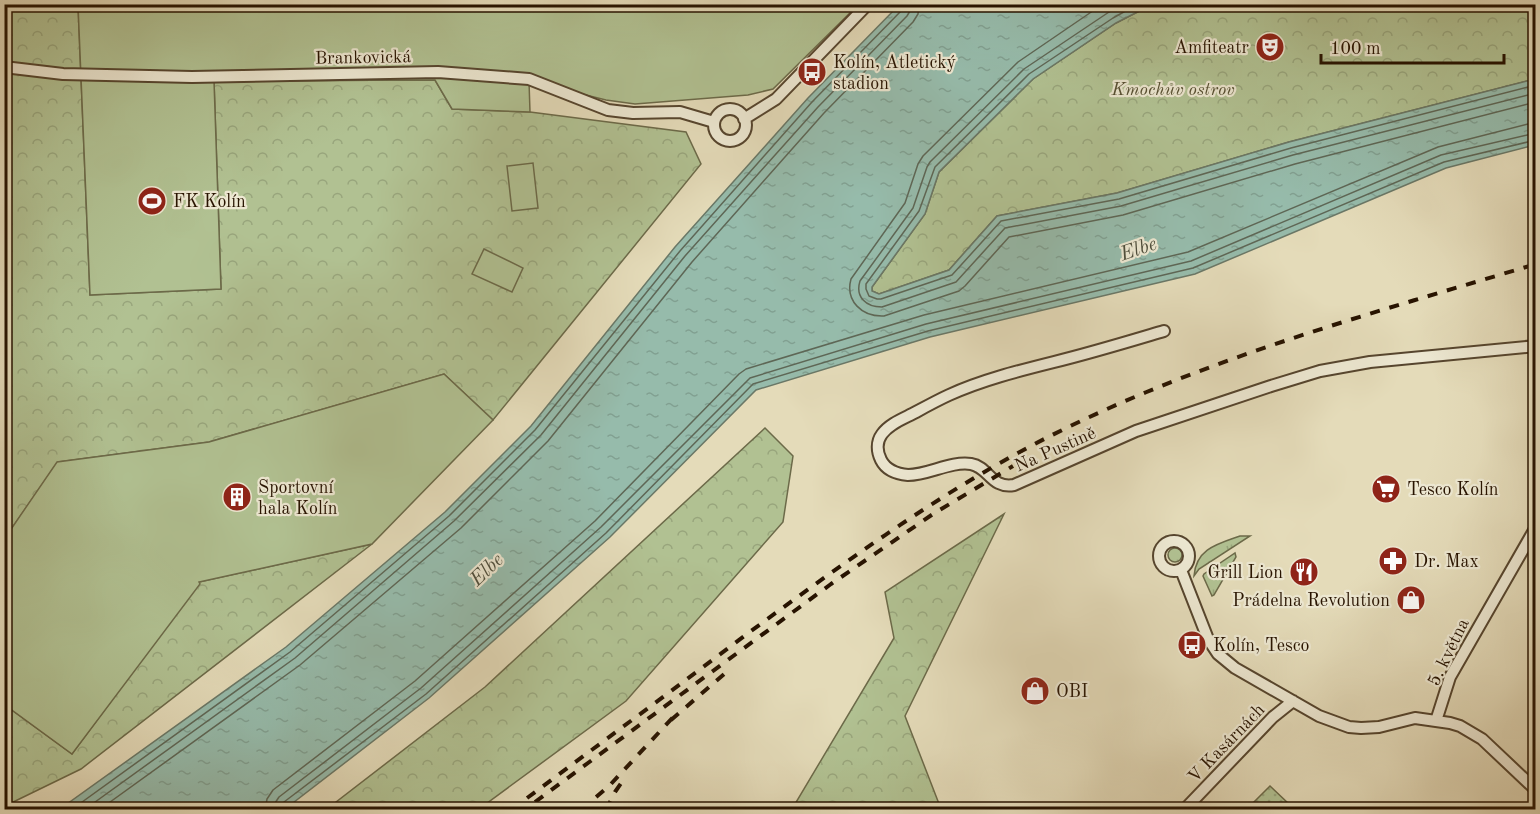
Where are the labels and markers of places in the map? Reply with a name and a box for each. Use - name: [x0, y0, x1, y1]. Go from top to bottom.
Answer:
- theatre icon: Amfiteatr: [1254, 31, 1286, 63]
- place label: Amfiteatr: [1174, 39, 1250, 57]
- place label: Kolín, Atletický stadion: [833, 54, 957, 93]
- bus stop icon: Kolín, Atletický stadion: [796, 56, 828, 88]
- sports icon: FK Kolín: [136, 185, 168, 217]
- place label: FK Kolín: [173, 193, 246, 211]
- supermarket icon: Tesco Kolín: [1370, 473, 1402, 505]
- place label: Sportovní hala Kolín: [258, 479, 338, 518]
- building icon: Sportovní hala Kolín: [221, 481, 253, 513]
- place label: Tesco Kolín: [1407, 481, 1499, 499]
- pharmacy icon: Dr. Max: [1377, 545, 1409, 577]
- place label: Dr. Max: [1414, 553, 1479, 571]
- restaurant icon: Grill Lion: [1288, 556, 1320, 588]
- place label: Grill Lion: [1207, 564, 1283, 582]
- shop icon: Prádelna Revolution: [1395, 584, 1427, 616]
- place label: Prádelna Revolution: [1232, 592, 1390, 610]
- bus stop icon: Kolín, Tesco: [1176, 629, 1208, 661]
- place label: Kolín, Tesco: [1213, 637, 1310, 655]
- shop icon: OBI: [1019, 675, 1051, 707]
- place label: OBI: [1056, 683, 1088, 701]

